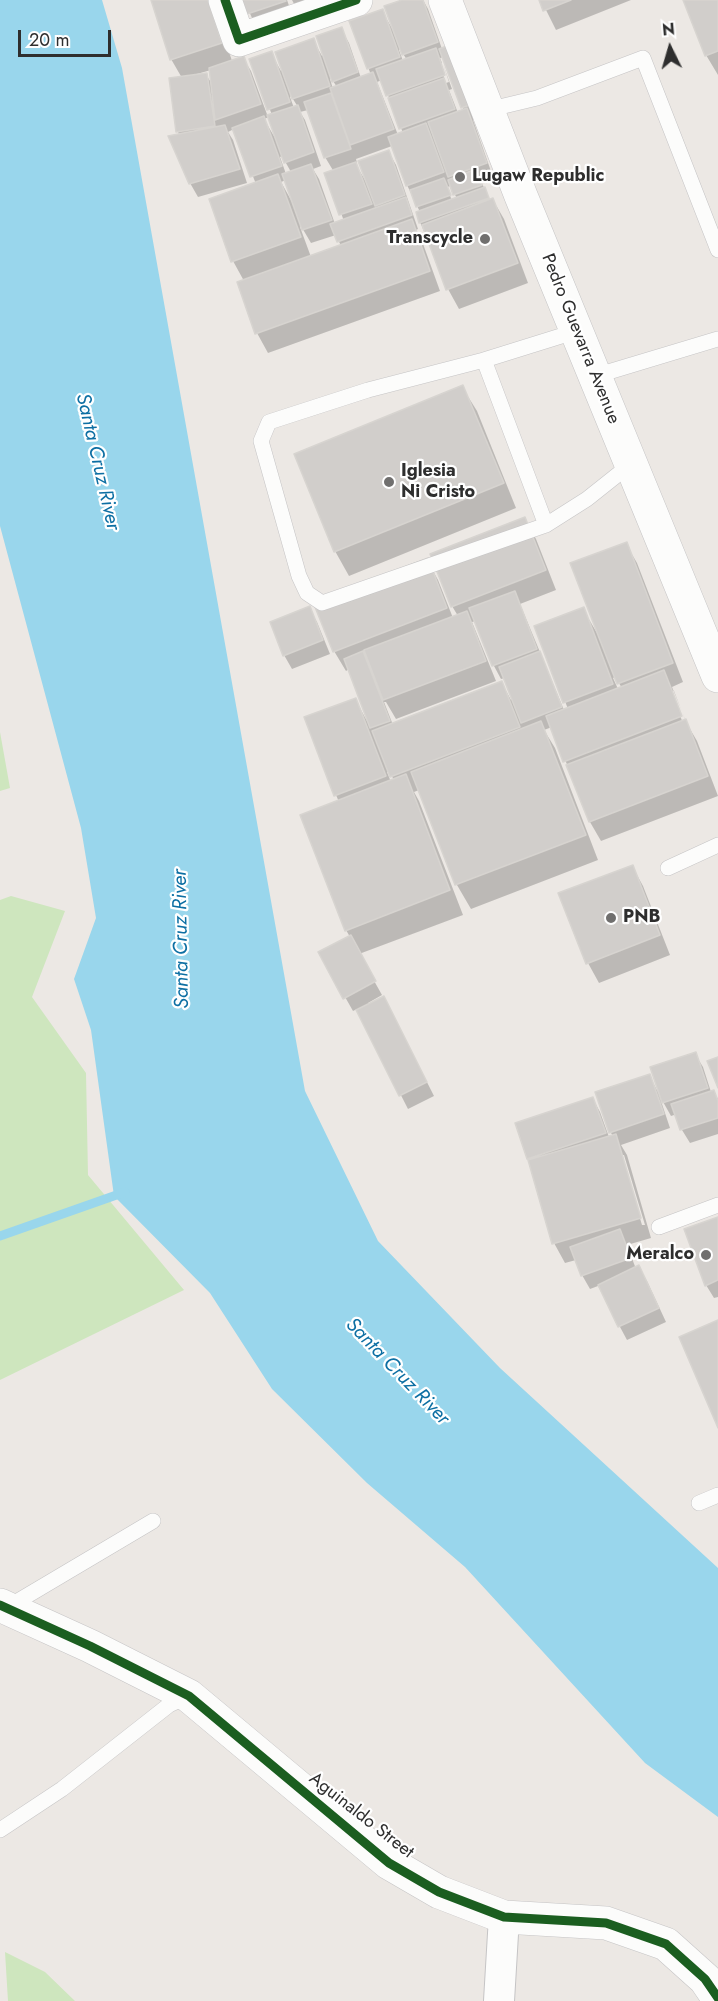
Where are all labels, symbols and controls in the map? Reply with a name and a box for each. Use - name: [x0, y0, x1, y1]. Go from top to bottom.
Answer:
- scale bar: [21, 18, 114, 56]
- north arrow: [640, 18, 700, 78]
- text: N: [661, 18, 676, 42]
- text: 20 m: [29, 27, 69, 53]
- place label: Lugaw Republic: [472, 166, 604, 188]
- marker: Lugaw Republic: [453, 170, 467, 184]
- place label: Transcycle: [387, 228, 473, 250]
- marker: Transcycle: [478, 232, 492, 246]
- street label: Pedro Guevarra Avenue: [536, 251, 624, 427]
- water label: Santa Cruz River: [70, 391, 124, 533]
- place label: Iglesia Ni Cristo: [401, 461, 475, 504]
- marker: Iglesia Ni Cristo: [382, 475, 396, 489]
- water label: Santa Cruz River: [169, 869, 195, 1009]
- place label: PNB: [623, 907, 660, 929]
- marker: PNB: [604, 911, 618, 925]
- place label: Meralco: [626, 1244, 694, 1266]
- marker: Meralco: [699, 1248, 713, 1262]
- water label: Santa Cruz River: [340, 1313, 454, 1431]
- street label: Aguinaldo Street: [304, 1768, 418, 1864]

